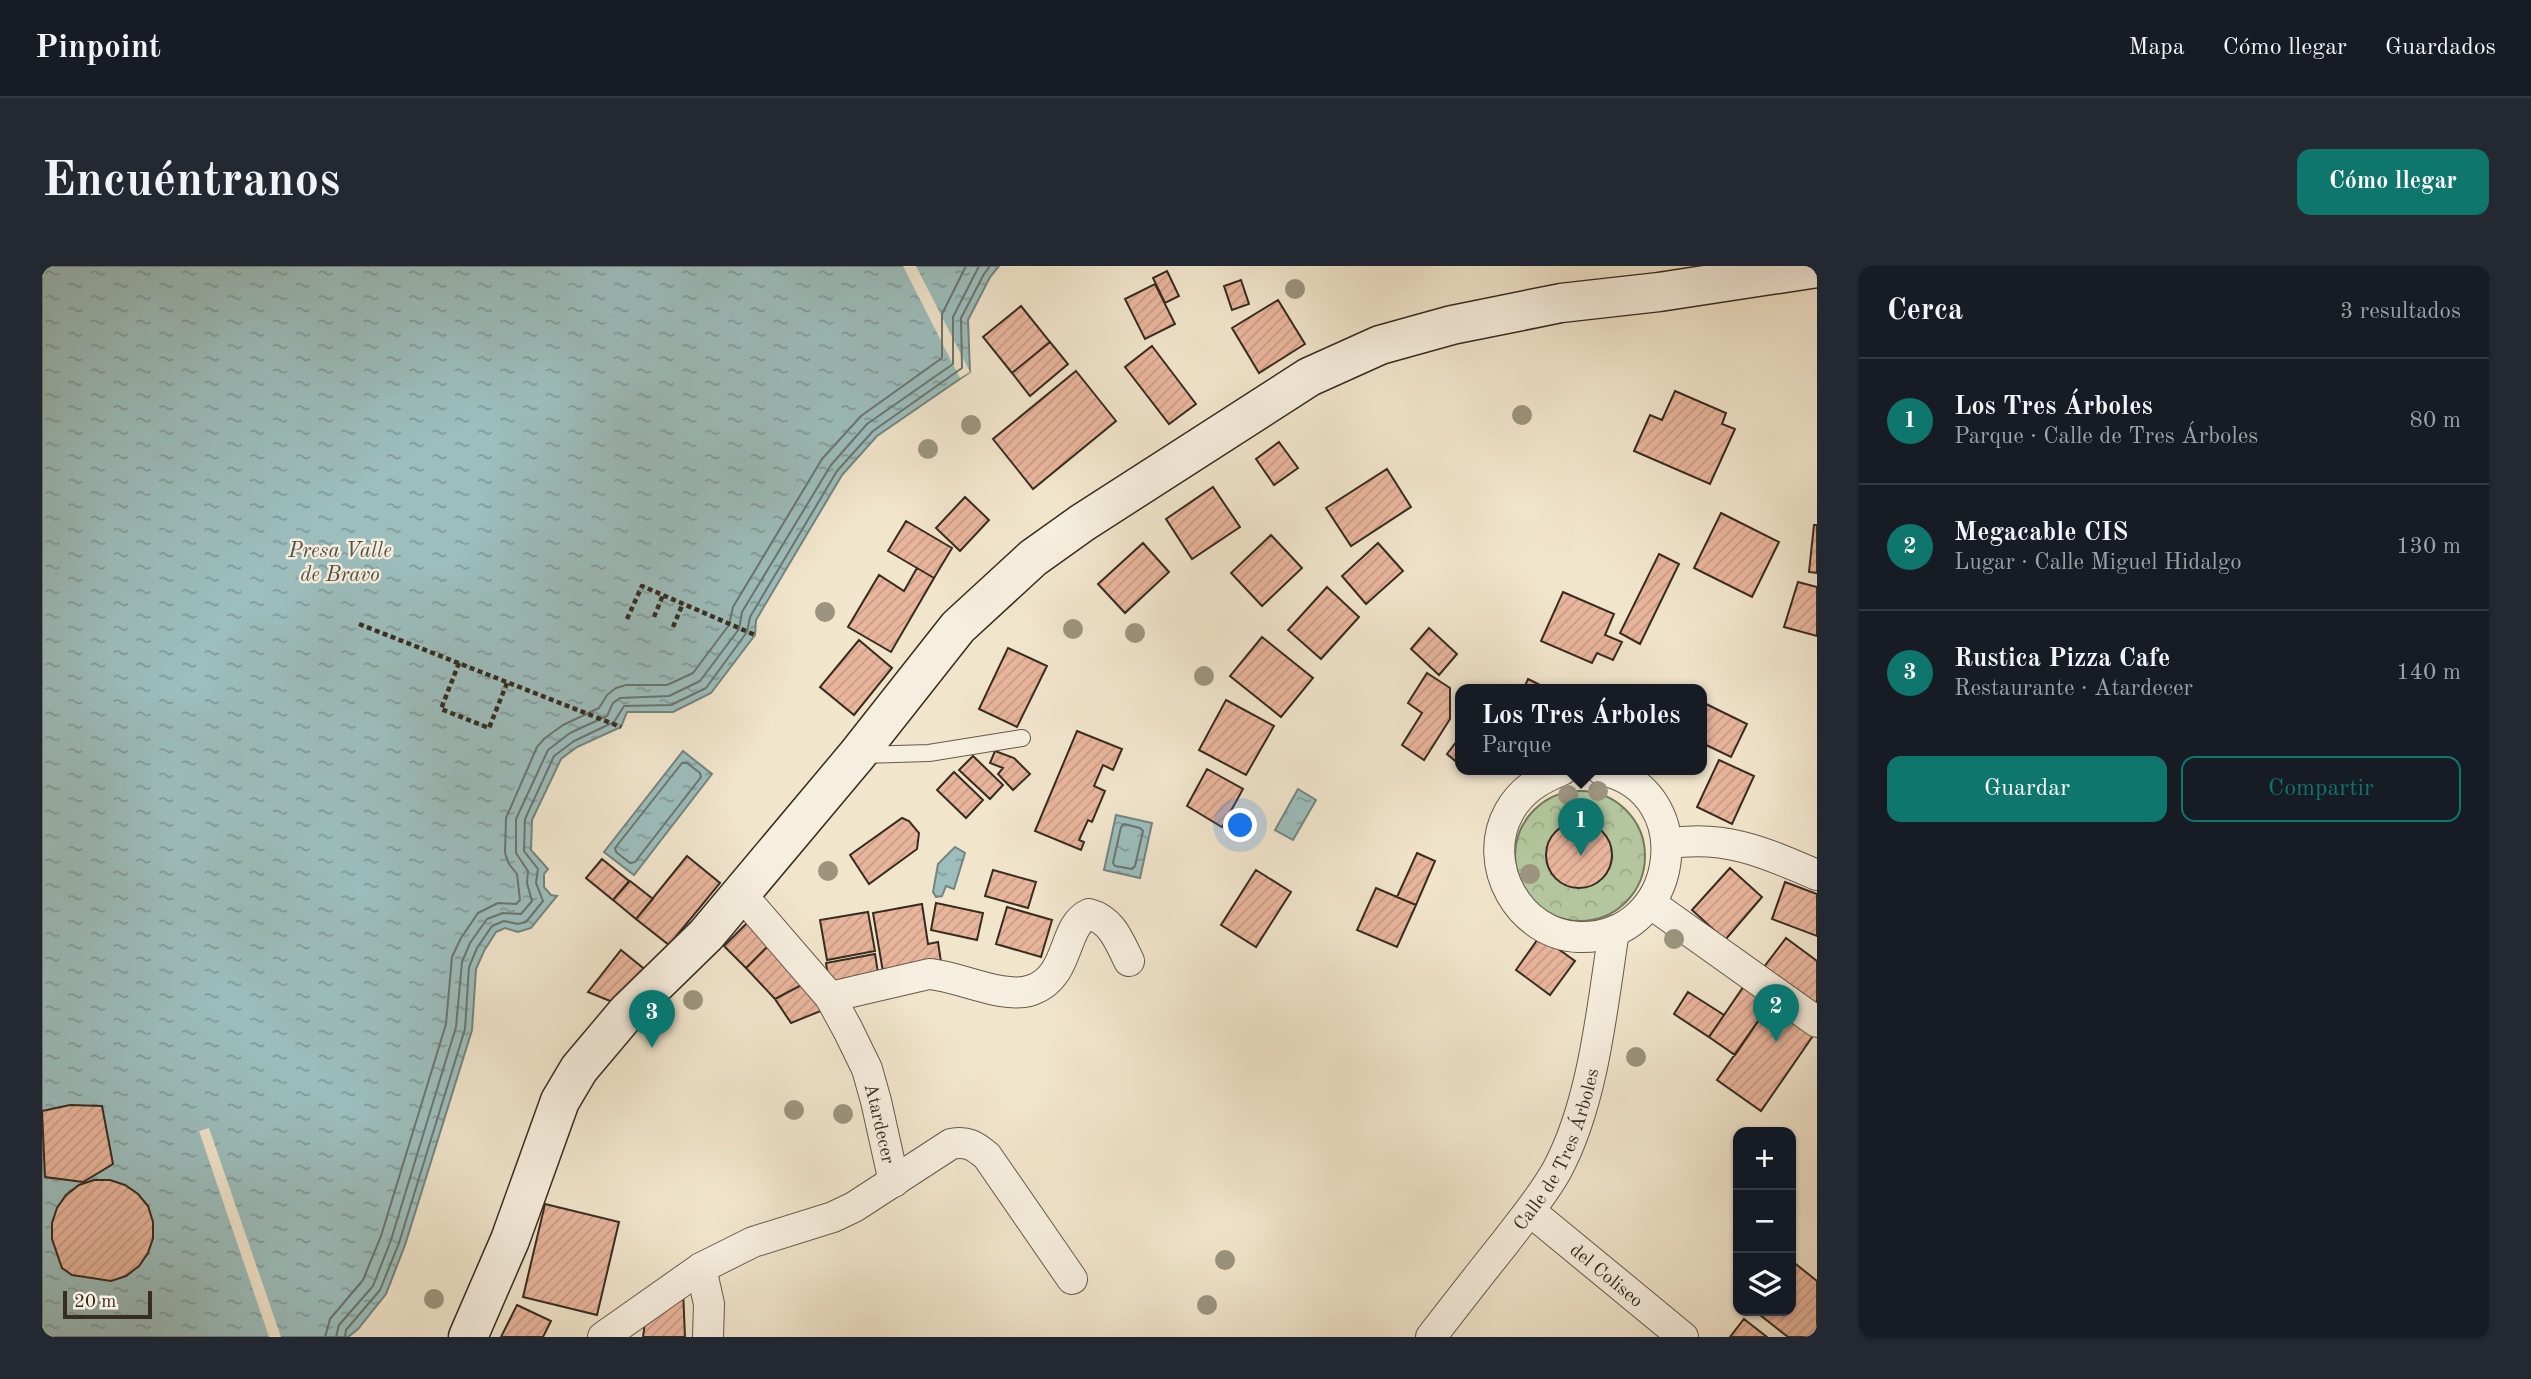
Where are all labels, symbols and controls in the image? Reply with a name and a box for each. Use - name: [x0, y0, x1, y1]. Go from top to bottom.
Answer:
- text: Pinpoint: [35, 32, 161, 65]
- text: Mapa: [2128, 36, 2185, 60]
- text: Cómo llegar: [2223, 36, 2347, 60]
- text: Guardados: [2385, 36, 2496, 60]
- button: Cómo llegar: [2297, 149, 2489, 215]
- text: Encuéntranos: [42, 158, 340, 207]
- text: Cerca: [1887, 296, 1963, 326]
- text: 3 resultados: [2340, 300, 2461, 323]
- text: Los Tres Árboles: [1954, 394, 2153, 420]
- text: 1: [1903, 409, 1917, 432]
- text: 80 m: [2410, 409, 2461, 432]
- text: Parque · Calle de Tres Árboles: [1954, 425, 2258, 448]
- text: Megacable CIS: [1954, 520, 2128, 546]
- text: 2: [1903, 535, 1917, 558]
- text: 130 m: [2396, 535, 2461, 558]
- water label: Presa Valle de Bravo: [287, 541, 392, 586]
- text: Lugar · Calle Miguel Hidalgo: [1954, 551, 2242, 574]
- text: Rustica Pizza Cafe: [1954, 646, 2170, 672]
- text: 3: [1903, 661, 1917, 684]
- text: 140 m: [2396, 661, 2461, 684]
- text: Restaurante · Atardecer: [1954, 677, 2193, 700]
- popup: [1455, 684, 1707, 775]
- text: Los Tres Árboles: [1482, 703, 1680, 729]
- text: Parque: [1482, 734, 1551, 757]
- button: Guardar: [1887, 756, 2167, 822]
- button: Compartir: [2181, 756, 2461, 822]
- pin: 1: [1558, 798, 1604, 856]
- your location: [1223, 808, 1257, 842]
- pin: 2: [1753, 984, 1799, 1042]
- pin: 3: [629, 990, 675, 1048]
- street label: Calle de Tres Árboles: [1511, 1067, 1603, 1235]
- street label: Atardecer: [859, 1082, 897, 1166]
- map controls: [1733, 1127, 1796, 1316]
- button: +: [1733, 1127, 1796, 1190]
- button: −: [1733, 1190, 1796, 1253]
- street label: del Coliseo: [1566, 1241, 1646, 1312]
- button: layers: [1733, 1253, 1796, 1316]
- scale bar: [63, 1288, 152, 1320]
- text: 20 m: [74, 1293, 116, 1312]

